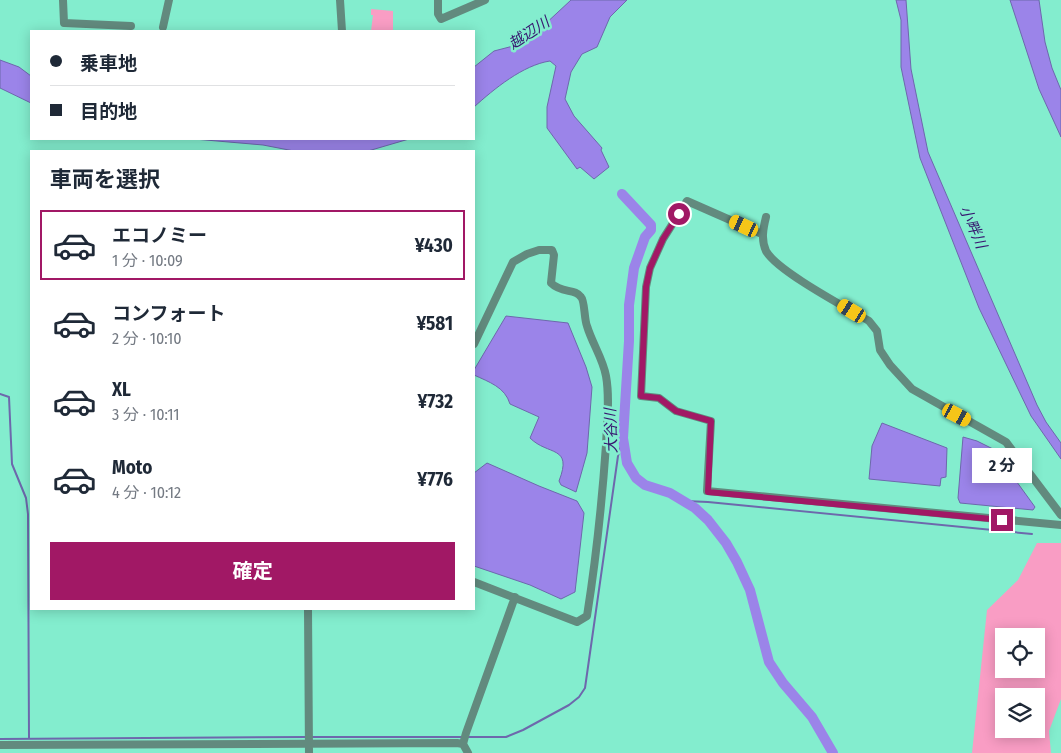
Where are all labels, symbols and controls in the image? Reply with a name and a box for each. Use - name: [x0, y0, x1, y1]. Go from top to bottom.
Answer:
- water label: 越辺川: [505, 12, 554, 53]
- text: 乗車地: [80, 52, 137, 75]
- text: 目的地: [80, 100, 137, 123]
- text: 車両を選択: [50, 166, 160, 193]
- route start: [668, 203, 690, 225]
- water label: 小畔川: [956, 203, 991, 253]
- car: [727, 213, 760, 239]
- icon: car: [52, 223, 97, 268]
- text: エコノミー: [112, 224, 207, 247]
- text: ¥430: [415, 234, 453, 257]
- text: 1 分 · 10:09: [112, 251, 183, 270]
- car: [835, 297, 868, 325]
- icon: car: [52, 301, 97, 346]
- text: コンフォート: [112, 302, 225, 325]
- text: ¥581: [416, 312, 453, 335]
- text: 2 分 · 10:10: [112, 329, 182, 348]
- text: XL: [112, 378, 131, 401]
- icon: car: [52, 379, 97, 424]
- text: ¥732: [417, 390, 453, 413]
- car: [940, 401, 973, 429]
- text: 3 分 · 10:11: [112, 405, 179, 424]
- water label: 大谷川: [601, 406, 621, 454]
- callout: 2 分: [972, 448, 1032, 482]
- text: Moto: [112, 456, 152, 479]
- text: 2 分: [989, 456, 1015, 475]
- icon: car: [52, 457, 97, 502]
- text: ¥776: [417, 468, 453, 491]
- text: 4 分 · 10:12: [112, 483, 181, 502]
- route end: [991, 509, 1013, 531]
- button: 確定: [50, 542, 455, 600]
- map controls: [995, 628, 1045, 738]
- button: locate: [995, 628, 1045, 678]
- button: layers: [995, 688, 1045, 738]

